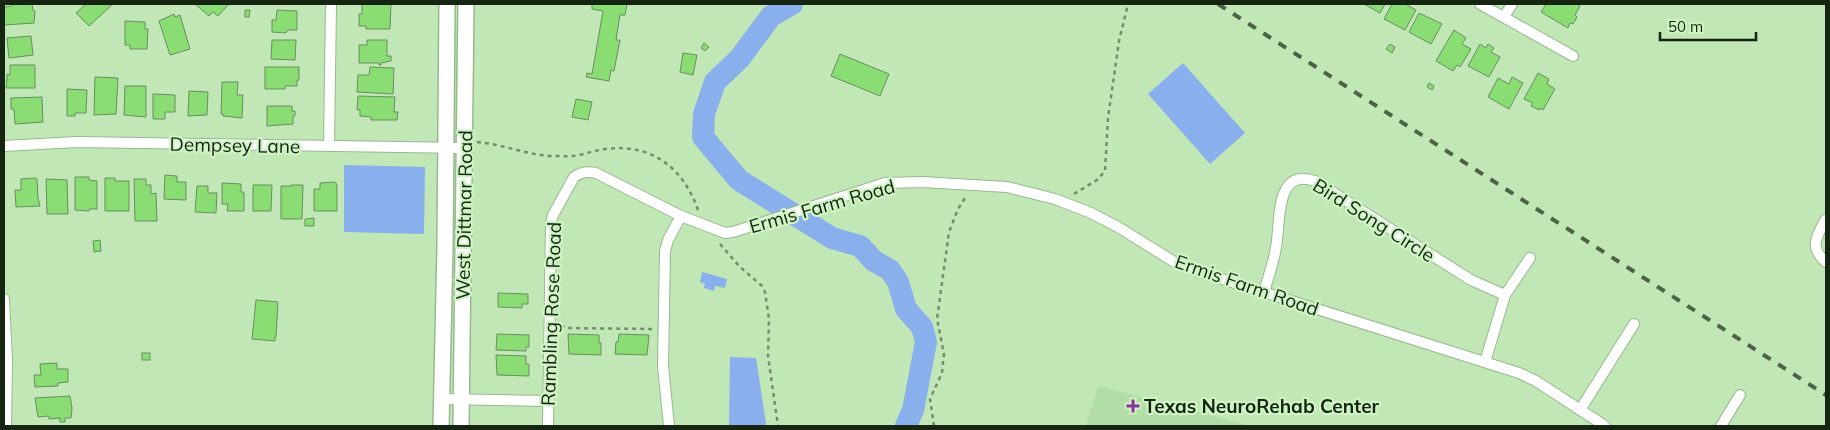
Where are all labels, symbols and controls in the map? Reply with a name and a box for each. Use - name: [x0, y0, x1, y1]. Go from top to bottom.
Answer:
- scale bar: [1660, 10, 1756, 42]
- text: 50 m: [1668, 17, 1703, 36]
- street label: West Dittmar Road: [451, 130, 477, 300]
- street label: Dempsey Lane: [170, 132, 300, 158]
- street label: Bird Song Circle: [1309, 173, 1439, 267]
- street label: Ermis Farm Road: [746, 174, 898, 238]
- street label: Rambling Rose Road: [536, 221, 566, 407]
- street label: Ermis Farm Road: [1172, 249, 1322, 321]
- place label: Texas NeuroRehab Center: [1144, 394, 1380, 418]
- marker: Texas NeuroRehab Center: [1126, 399, 1140, 413]

